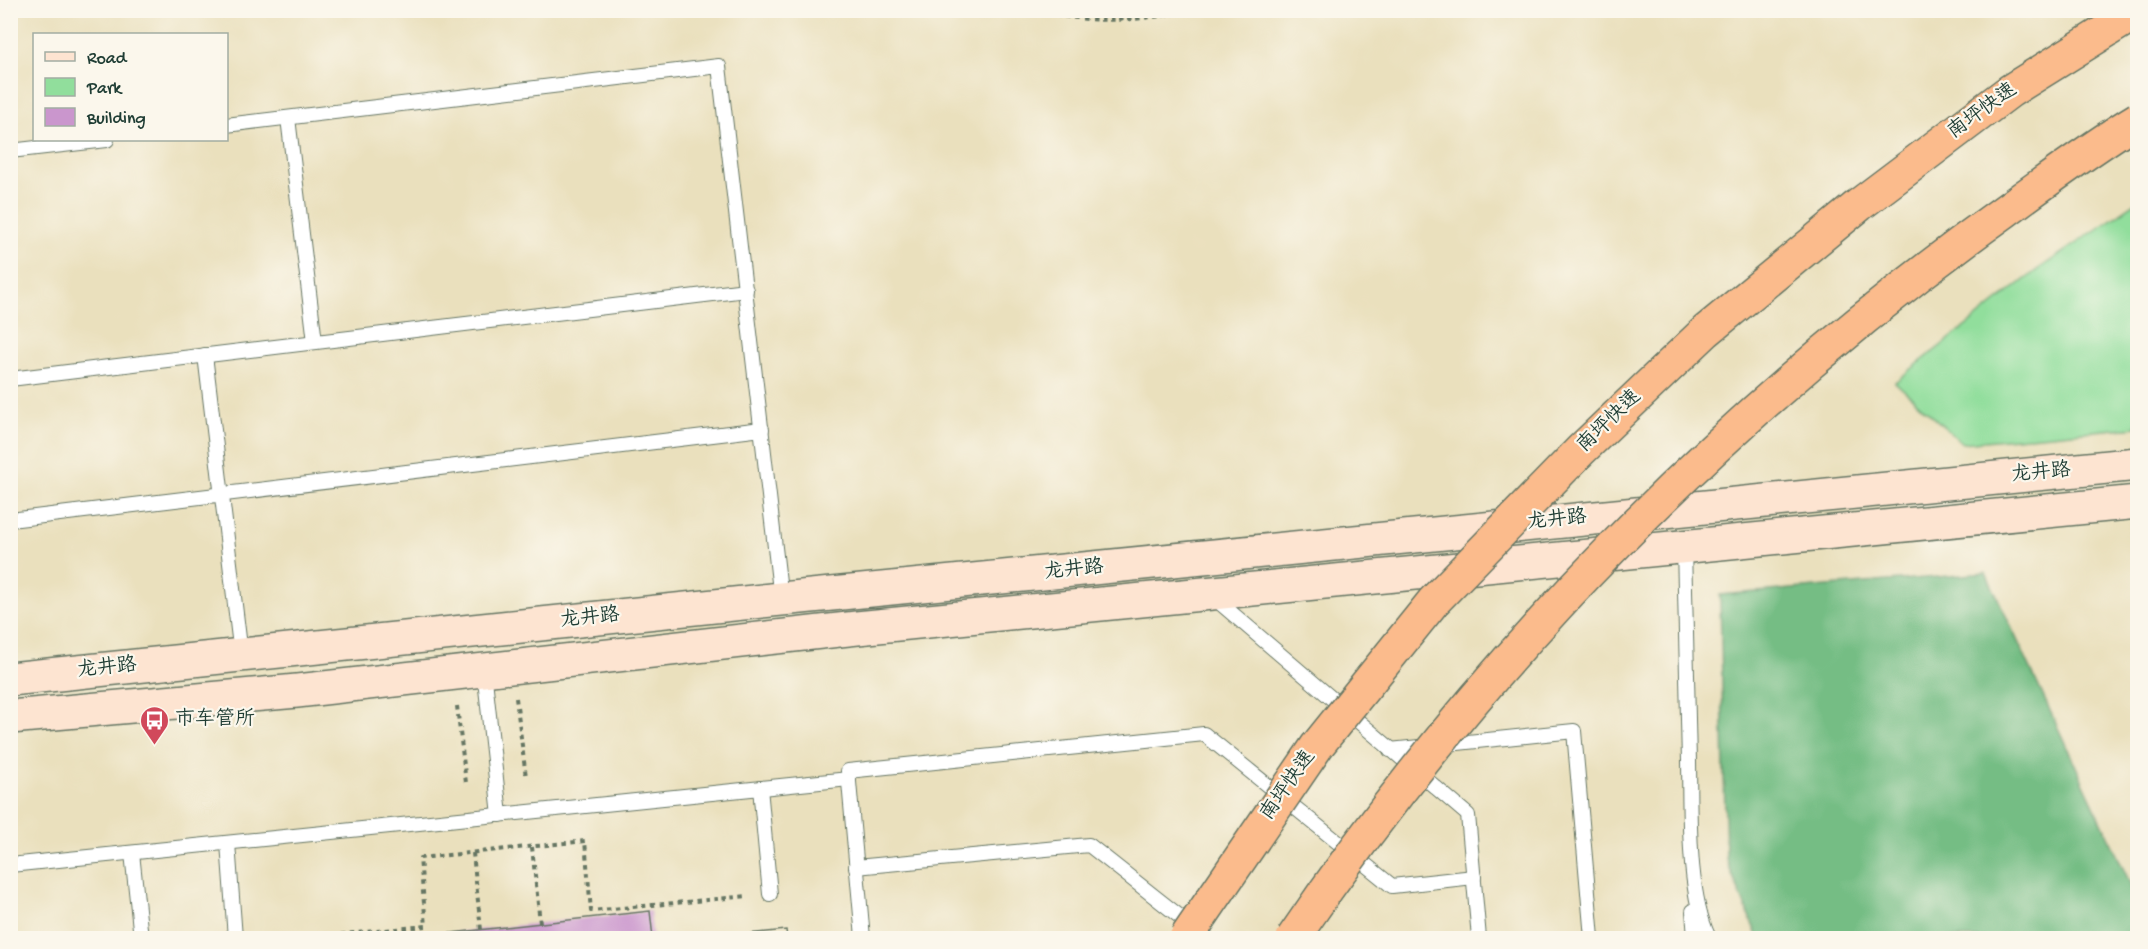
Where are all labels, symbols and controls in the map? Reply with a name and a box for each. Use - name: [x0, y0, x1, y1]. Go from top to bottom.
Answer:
- legend: [33, 33, 228, 141]
- text: Road: [87, 49, 128, 70]
- street label: 南坪快速: [1943, 78, 2022, 145]
- text: Park: [86, 79, 123, 100]
- text: Building: [86, 109, 146, 130]
- street label: 南坪快速: [1572, 385, 1647, 458]
- street label: 龙井路: [2010, 458, 2073, 488]
- street label: 龙井路: [1526, 504, 1589, 536]
- street label: 龙井路: [1043, 554, 1106, 586]
- street label: 龙井路: [559, 602, 622, 634]
- street label: 龙井路: [76, 652, 139, 684]
- bus stop icon: 市车管所: [138, 704, 170, 746]
- place label: 市车管所: [175, 707, 255, 732]
- street label: 南坪快速: [1255, 745, 1321, 825]

